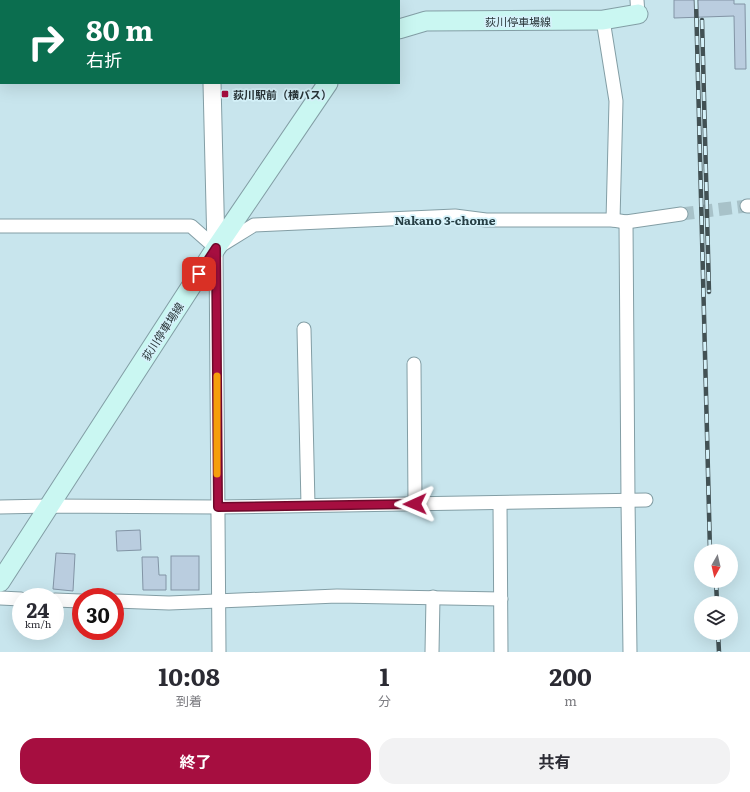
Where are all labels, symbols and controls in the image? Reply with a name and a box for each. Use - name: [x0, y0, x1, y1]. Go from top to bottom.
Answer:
- text: 80 m: [86, 8, 153, 50]
- street label: 荻川停車場線: [485, 13, 551, 29]
- icon: right: [20, 16, 72, 68]
- text: 右折: [86, 46, 122, 73]
- place label: 荻川駅前（横バス）: [233, 86, 332, 102]
- marker: 荻川駅前（横バス）: [220, 89, 230, 99]
- district label: Nakano 3-chome: [394, 211, 496, 229]
- pin: [182, 257, 216, 291]
- icon: arrive: [188, 263, 210, 285]
- street label: 荻川停車場線: [137, 299, 187, 363]
- position arrow: [394, 483, 436, 525]
- north arrow: [694, 544, 738, 588]
- map controls: [694, 544, 738, 640]
- speed limit sign: 30: [72, 588, 124, 640]
- text: 24: [27, 594, 49, 624]
- button: layers: [694, 596, 738, 640]
- text: km/h: [25, 616, 51, 631]
- text: 10:08: [158, 658, 220, 693]
- text: 1: [380, 658, 389, 693]
- text: 200: [549, 658, 592, 693]
- text: 到着: [176, 691, 202, 710]
- text: 分: [378, 691, 391, 710]
- text: m: [564, 691, 577, 710]
- button: 終了: [20, 738, 371, 784]
- button: 共有: [379, 738, 730, 784]

